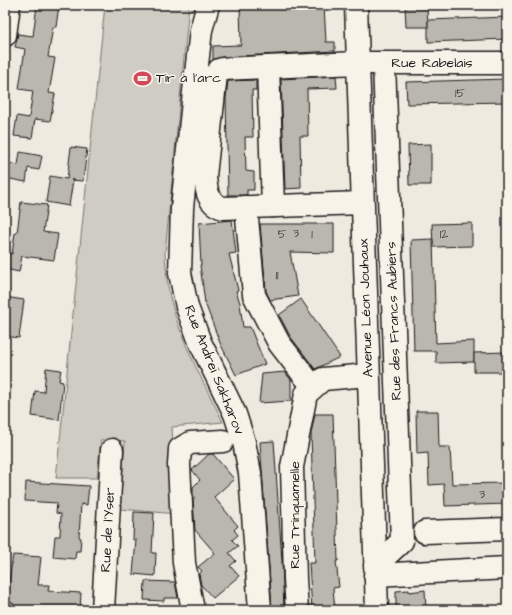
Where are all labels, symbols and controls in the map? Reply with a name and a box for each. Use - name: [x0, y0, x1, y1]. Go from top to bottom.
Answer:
- street label: Rue Rabelais: [391, 53, 473, 73]
- sports icon: Tir à l'arc: [133, 68, 153, 88]
- place label: Tir à l'arc: [156, 68, 221, 88]
- house number: 15: [455, 85, 466, 102]
- house number: 3: [293, 225, 299, 242]
- house number: 5: [278, 226, 287, 243]
- house number: 1: [311, 226, 313, 243]
- house number: 12: [440, 226, 448, 243]
- street label: Avenue Léon Jouhaux: [354, 238, 378, 378]
- street label: Rue des Francs Aubiers: [381, 241, 407, 401]
- house number: 11: [275, 267, 279, 284]
- street label: Rue Andreï Sakharov: [179, 302, 249, 438]
- street label: Rue Trinquamelle: [285, 461, 305, 569]
- house number: 3: [479, 486, 485, 503]
- street label: Rue de l'Yser: [96, 487, 120, 573]

